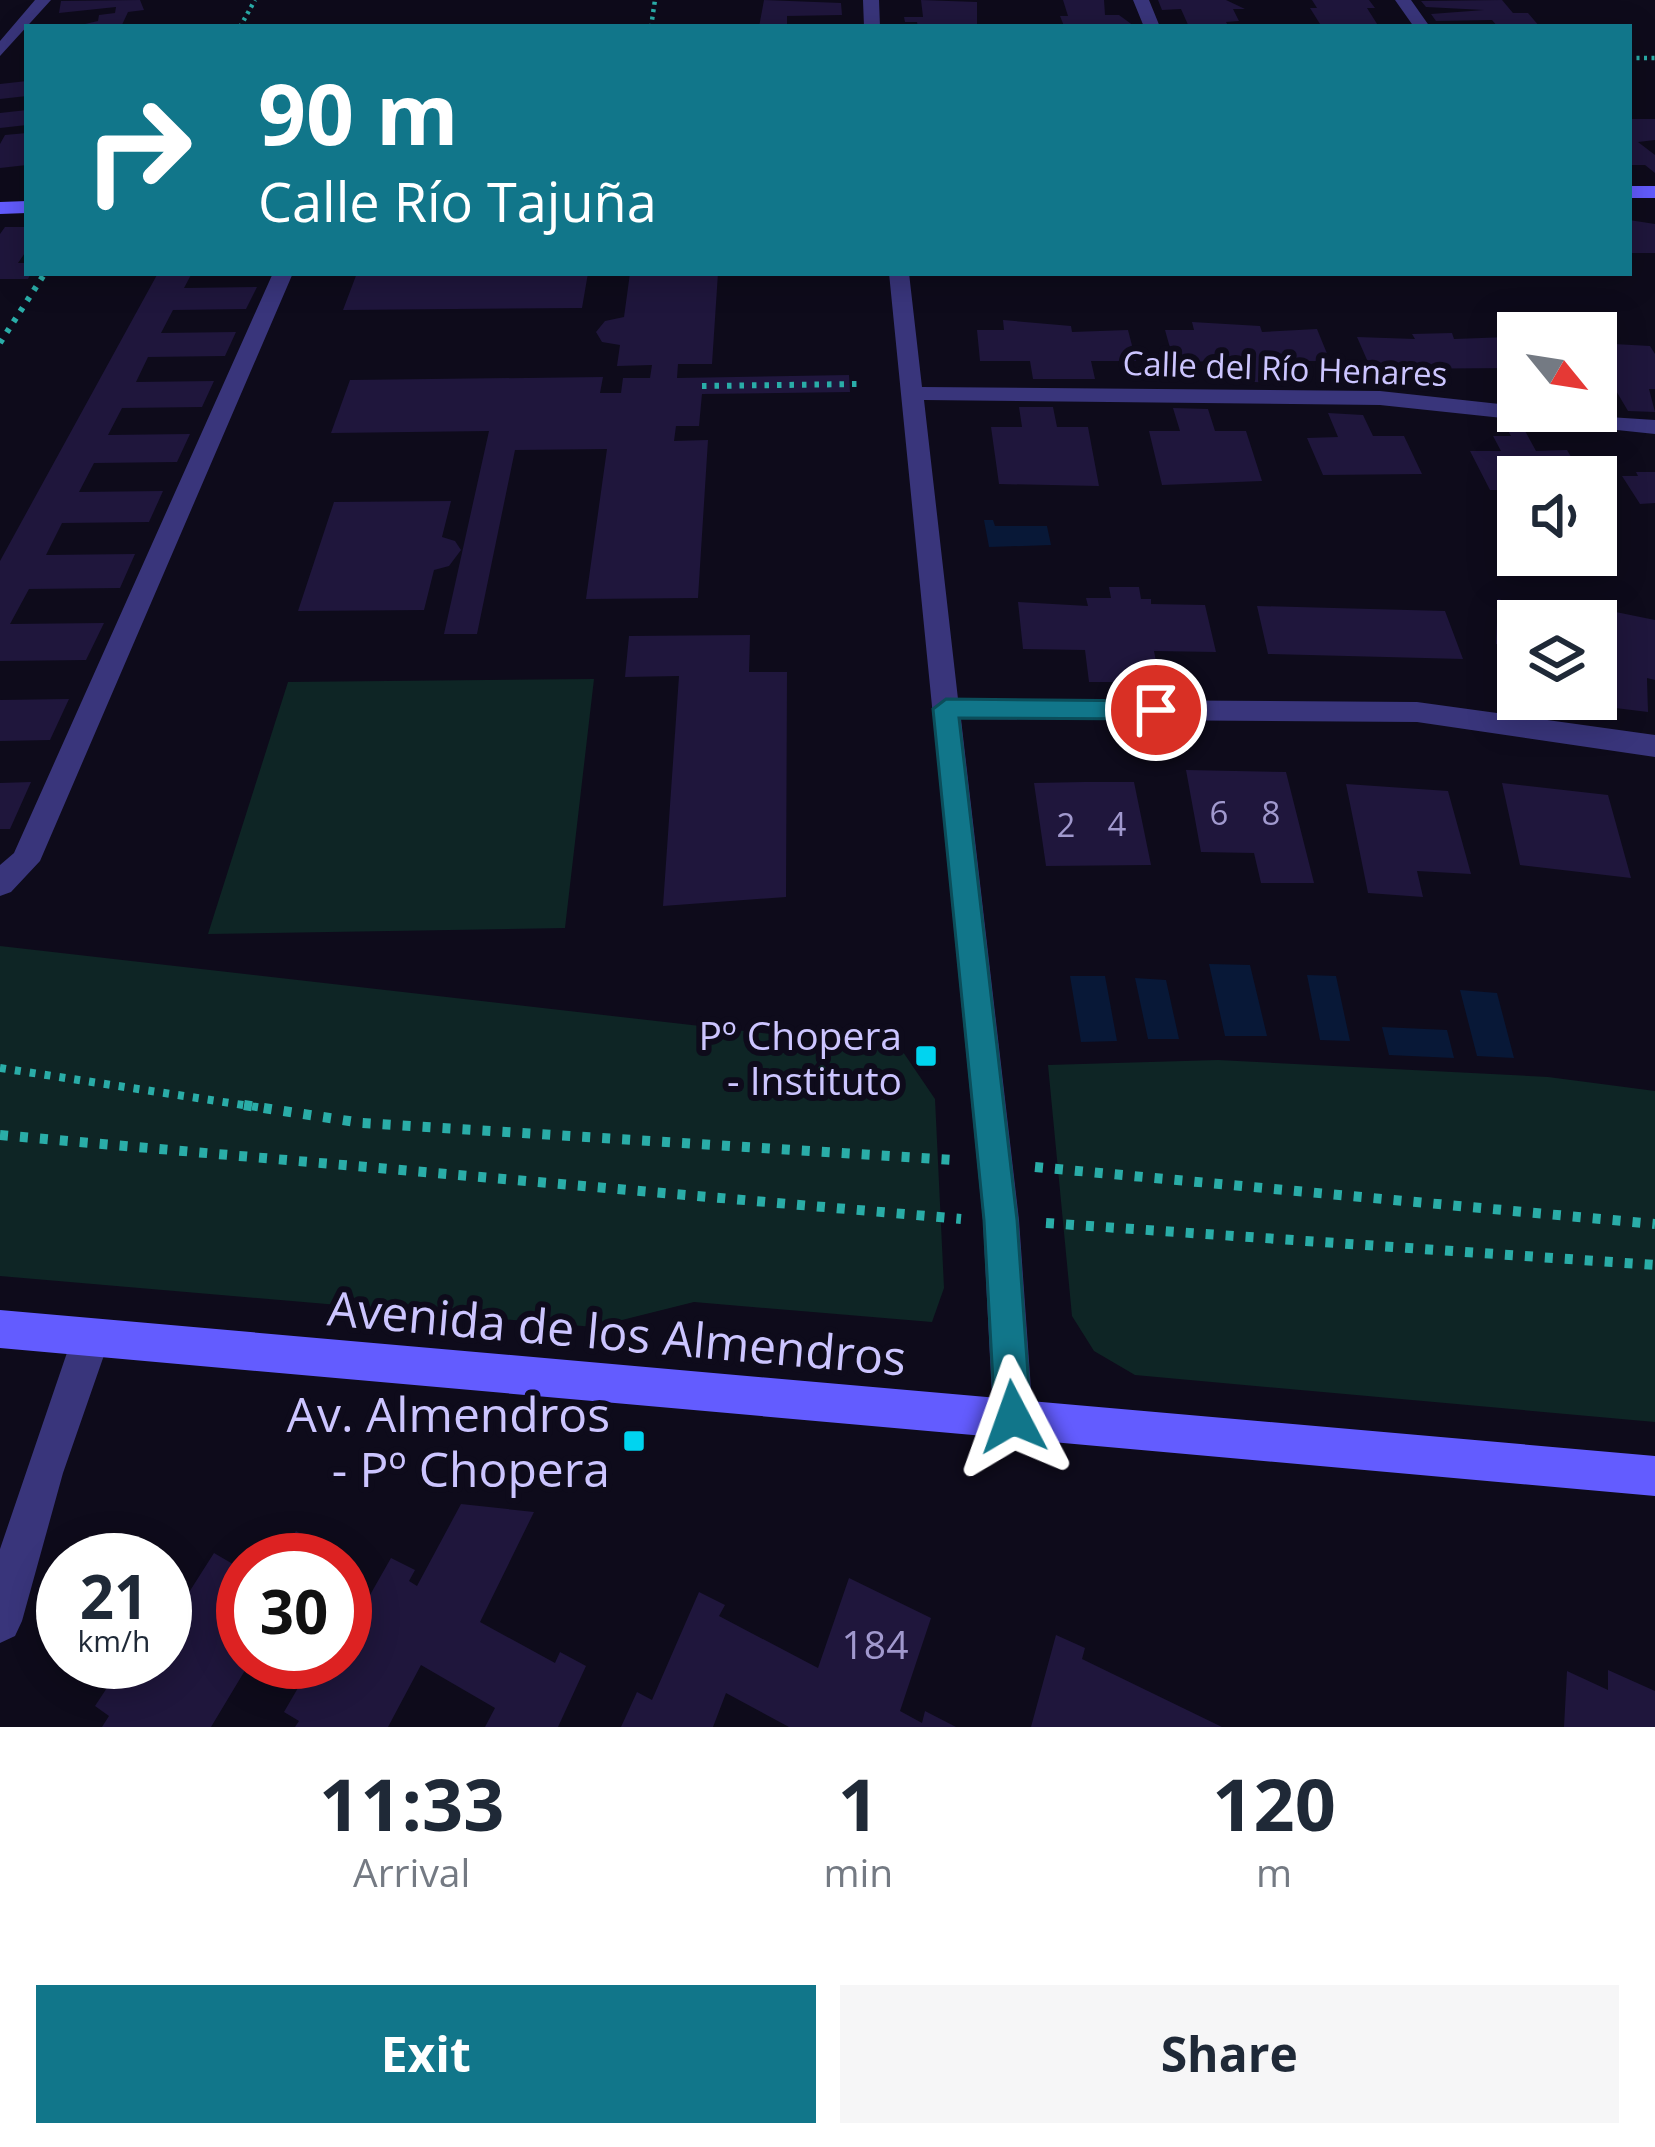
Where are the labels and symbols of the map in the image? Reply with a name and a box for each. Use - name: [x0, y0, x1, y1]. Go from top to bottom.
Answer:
- north arrow: [1497, 312, 1617, 432]
- street label: Calle del Río Henares: [1122, 340, 1448, 396]
- pin: [1105, 659, 1207, 761]
- house number: 6: [1210, 790, 1228, 835]
- house number: 8: [1262, 790, 1280, 835]
- house number: 4: [1108, 801, 1127, 846]
- house number: 2: [1057, 802, 1075, 847]
- place label: Pº Chopera - Instituto: [699, 1008, 902, 1106]
- marker: Pº Chopera - Instituto: [913, 1043, 939, 1069]
- street label: Avenida de los Almendros: [325, 1274, 909, 1390]
- position arrow: [950, 1354, 1076, 1480]
- place label: Av. Almendros - Pº Chopera: [287, 1381, 610, 1501]
- marker: Av. Almendros - Pº Chopera: [621, 1428, 647, 1454]
- speed limit sign: 30: [216, 1533, 372, 1689]
- house number: 184: [842, 1617, 908, 1670]

